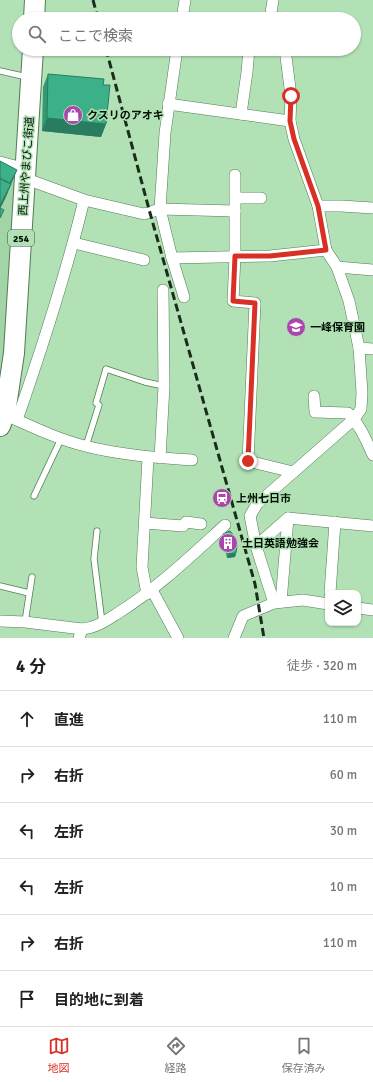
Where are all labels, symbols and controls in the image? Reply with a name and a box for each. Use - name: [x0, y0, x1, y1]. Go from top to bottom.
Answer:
- search box: [12, 12, 361, 56]
- icon: search: [26, 23, 48, 45]
- text: ここで検索: [58, 27, 133, 45]
- route start: [282, 87, 300, 105]
- shop icon: クスリのアオキ: [62, 104, 84, 126]
- place label: クスリのアオキ: [87, 109, 164, 122]
- street label: 西上州やまびこ街道: [17, 116, 36, 216]
- road number: 254: [8, 230, 34, 246]
- school or university icon: 一峰保育園: [285, 316, 307, 338]
- place label: 一峰保育園: [310, 321, 365, 334]
- route end: [239, 452, 257, 470]
- station icon: 上州七日市: [211, 487, 233, 509]
- place label: 上州七日市: [236, 492, 291, 505]
- building icon: 土日英語勉強会: [217, 532, 239, 554]
- place label: 土日英語勉強会: [242, 537, 319, 550]
- map controls: [325, 590, 361, 626]
- button: layers: [325, 590, 361, 626]
- text: 4 分: [16, 656, 46, 677]
- text: 徒歩 · 320 m: [287, 658, 357, 674]
- icon: ahead: [16, 708, 38, 730]
- text: 直進: [54, 711, 84, 729]
- text: 110 m: [323, 711, 357, 727]
- icon: right: [16, 764, 38, 786]
- text: 右折: [54, 767, 84, 785]
- text: 60 m: [330, 767, 357, 783]
- icon: left: [16, 820, 38, 842]
- text: 左折: [54, 823, 84, 841]
- text: 30 m: [330, 823, 357, 839]
- icon: left: [16, 876, 38, 898]
- text: 左折: [54, 879, 84, 897]
- text: 10 m: [330, 879, 357, 895]
- icon: right: [16, 932, 38, 954]
- text: 右折: [54, 935, 84, 953]
- text: 110 m: [323, 935, 357, 951]
- icon: arrive: [16, 988, 38, 1010]
- text: 目的地に到着: [54, 991, 144, 1009]
- tab: 地図: [48, 1035, 70, 1075]
- tab: 経路: [165, 1035, 187, 1075]
- tab: 保存済み: [282, 1035, 326, 1075]

